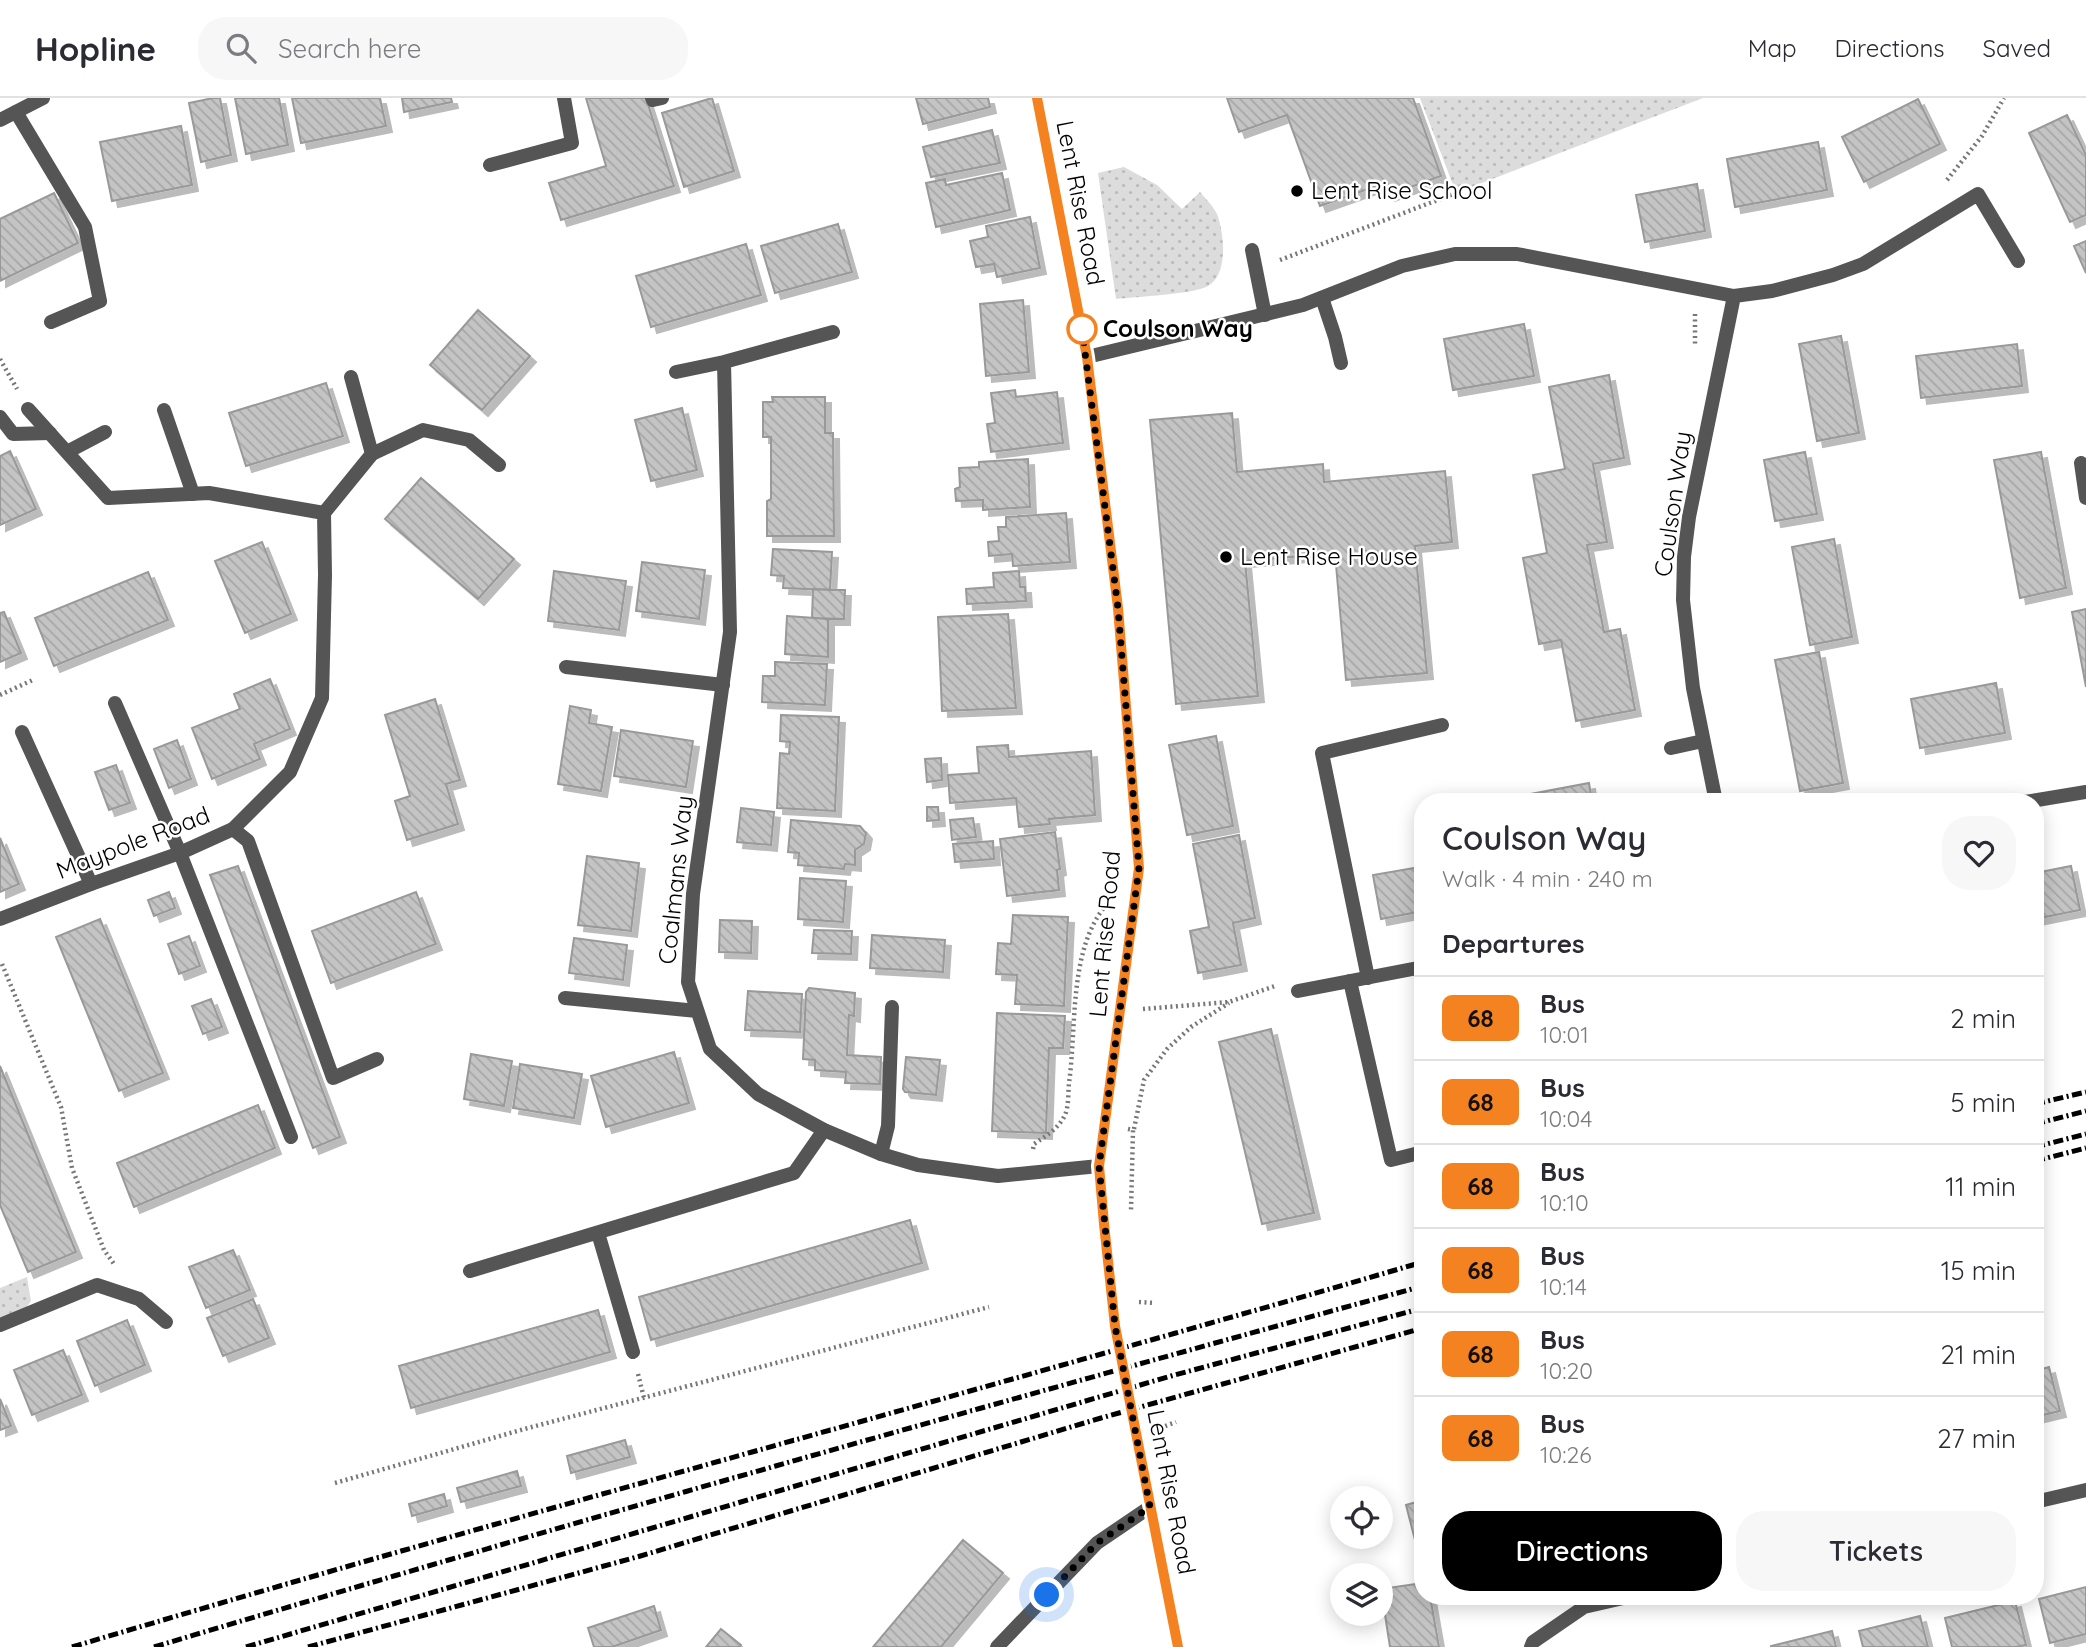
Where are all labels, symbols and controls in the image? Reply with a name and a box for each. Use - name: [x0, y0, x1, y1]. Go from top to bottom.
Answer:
- search box: [198, 17, 688, 80]
- text: Hopline: [35, 28, 156, 69]
- icon: search: [222, 29, 260, 67]
- text: Search here: [278, 32, 421, 65]
- text: Map: [1748, 33, 1797, 63]
- text: Directions: [1835, 33, 1945, 63]
- text: Saved: [1983, 33, 2051, 63]
- street label: Lent Rise Road: [1050, 118, 1112, 288]
- place label: Lent Rise School: [1311, 175, 1493, 205]
- marker: Lent Rise School: [1289, 183, 1305, 199]
- place label: Coulson Way: [1103, 313, 1253, 343]
- marker: Coulson Way: [1067, 314, 1097, 344]
- street label: Coulson Way: [1647, 429, 1697, 579]
- place label: Lent Rise House: [1240, 541, 1418, 571]
- marker: Lent Rise House: [1218, 549, 1234, 565]
- street label: Coalmans Way: [651, 794, 699, 966]
- street label: Maypole Road: [52, 799, 214, 885]
- button: heart: [1942, 816, 2016, 890]
- text: Coulson Way: [1442, 817, 1647, 858]
- street label: Lent Rise Road: [1082, 849, 1126, 1018]
- text: Walk · 4 min · 240 m: [1442, 864, 1653, 893]
- text: Departures: [1442, 927, 1585, 960]
- text: Bus: [1540, 987, 1585, 1020]
- text: 2 min: [1950, 1002, 2016, 1035]
- text: 68: [1467, 1003, 1494, 1033]
- text: 10:01: [1540, 1020, 1589, 1049]
- text: Bus: [1540, 1071, 1585, 1104]
- text: 5 min: [1950, 1086, 2016, 1119]
- text: 68: [1467, 1087, 1494, 1117]
- text: 10:04: [1540, 1104, 1592, 1133]
- text: Bus: [1540, 1155, 1585, 1188]
- text: 11 min: [1945, 1170, 2016, 1203]
- text: 68: [1467, 1171, 1494, 1201]
- text: 10:10: [1540, 1188, 1589, 1217]
- text: Bus: [1540, 1239, 1585, 1272]
- text: 15 min: [1941, 1254, 2016, 1287]
- text: 68: [1467, 1255, 1494, 1285]
- text: 10:14: [1540, 1272, 1587, 1301]
- text: Bus: [1540, 1323, 1585, 1356]
- text: 21 min: [1941, 1338, 2016, 1371]
- text: 68: [1467, 1339, 1494, 1369]
- text: 10:20: [1540, 1356, 1593, 1385]
- street label: Lent Rise Road: [1141, 1407, 1203, 1577]
- text: Bus: [1540, 1407, 1585, 1440]
- text: 27 min: [1937, 1422, 2016, 1455]
- text: 68: [1467, 1423, 1494, 1453]
- text: 10:26: [1540, 1440, 1592, 1469]
- map controls: [1330, 1486, 1393, 1626]
- button: locate: [1330, 1486, 1393, 1549]
- button: Directions: [1442, 1511, 1722, 1591]
- button: Tickets: [1736, 1511, 2016, 1591]
- button: layers: [1330, 1563, 1393, 1626]
- your location: [1029, 1577, 1064, 1612]

